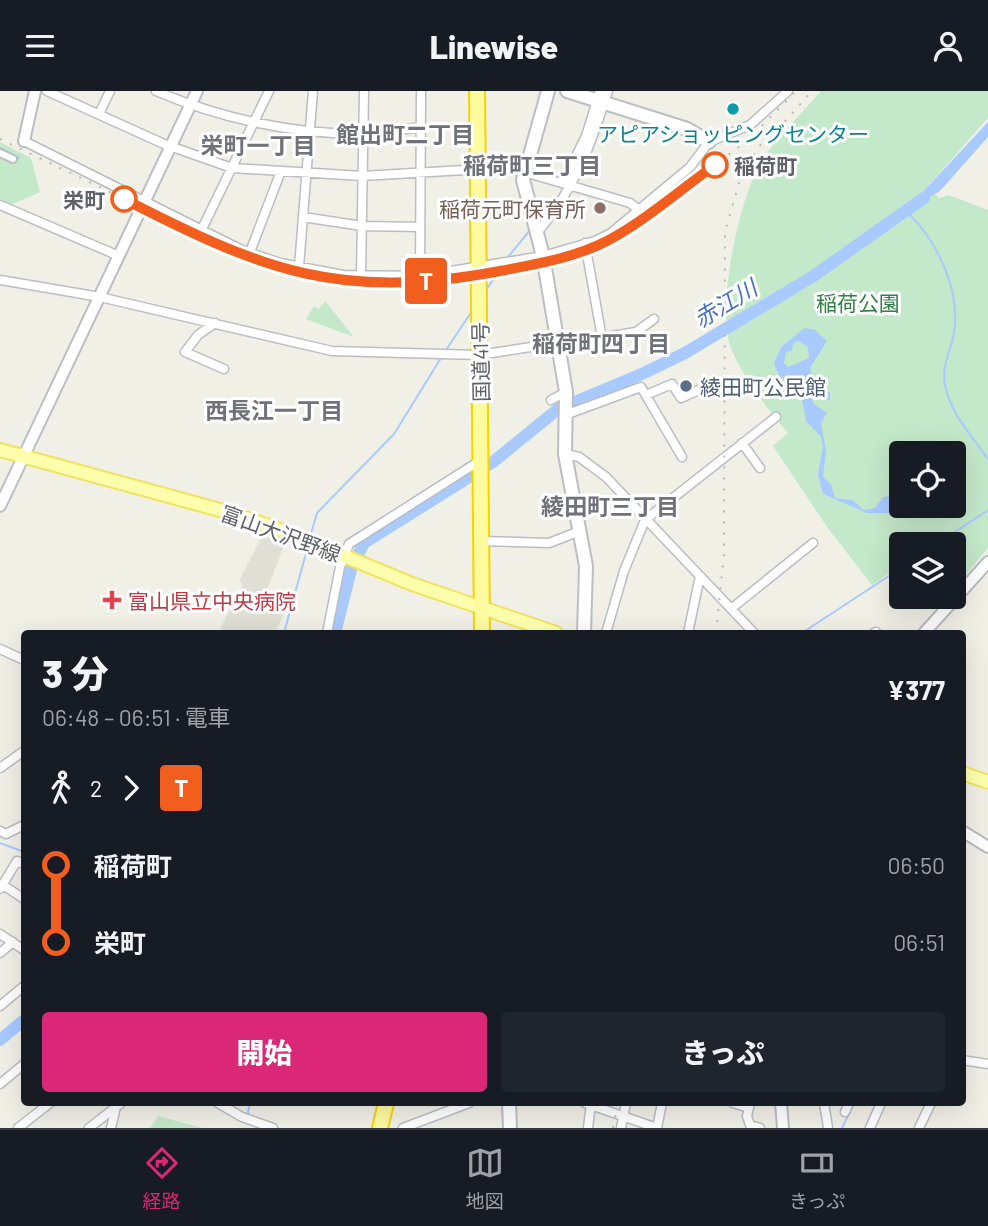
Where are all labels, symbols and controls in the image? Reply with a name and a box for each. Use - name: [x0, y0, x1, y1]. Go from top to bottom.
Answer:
- icon: menu: [21, 27, 59, 65]
- text: Linewise: [430, 27, 558, 65]
- icon: person: [929, 27, 967, 65]
- marker: アピアショッピングセンター: [725, 101, 741, 117]
- district label: 館出町二丁目: [336, 120, 474, 148]
- place label: アピアショッピングセンター: [597, 121, 869, 146]
- district label: 栄町一丁目: [201, 131, 316, 159]
- district label: 稲荷町三丁目: [463, 151, 601, 179]
- marker: 稲荷町: [702, 152, 728, 178]
- place label: 稲荷町: [734, 153, 797, 178]
- marker: 栄町: [111, 186, 137, 212]
- place label: 栄町: [63, 187, 105, 212]
- place label: 稲荷元町保育所: [439, 196, 586, 221]
- marker: 稲荷元町保育所: [592, 200, 608, 216]
- line badge: T: [403, 258, 449, 304]
- text: T: [419, 266, 433, 295]
- water label: 赤江川: [688, 272, 764, 333]
- park label: 稲荷公園: [816, 290, 900, 315]
- street label: 国道41号: [467, 322, 493, 402]
- district label: 稲荷町四丁目: [532, 329, 670, 357]
- place label: 綾田町公民館: [700, 374, 826, 399]
- marker: 綾田町公民館: [678, 378, 694, 394]
- district label: 西長江一丁目: [205, 396, 343, 424]
- map controls: [889, 441, 966, 609]
- button: locate: [889, 441, 966, 518]
- district label: 綾田町三丁目: [541, 492, 679, 520]
- street label: 富山大沢野線: [218, 500, 344, 566]
- button: layers: [889, 532, 966, 609]
- place label: 富山県立中央病院: [128, 588, 296, 613]
- marker: 富山県立中央病院: [102, 590, 122, 610]
- text: 3 分: [42, 650, 108, 696]
- text: ¥377: [887, 674, 945, 705]
- text: 06:48 – 06:51 · 電車: [42, 703, 231, 731]
- icon: walk: [42, 769, 80, 807]
- icon: forward: [112, 769, 150, 807]
- text: T: [174, 773, 188, 802]
- text: 2: [90, 774, 102, 802]
- text: 稲荷町: [94, 850, 172, 881]
- text: 06:50: [888, 851, 945, 879]
- text: 栄町: [94, 927, 146, 958]
- text: 06:51: [893, 928, 945, 956]
- button: 開始: [42, 1012, 487, 1092]
- button: きっぷ: [501, 1012, 945, 1092]
- tab: 経路: [143, 1144, 181, 1213]
- tab: 地図: [466, 1144, 504, 1213]
- tab: きっぷ: [789, 1144, 845, 1213]

